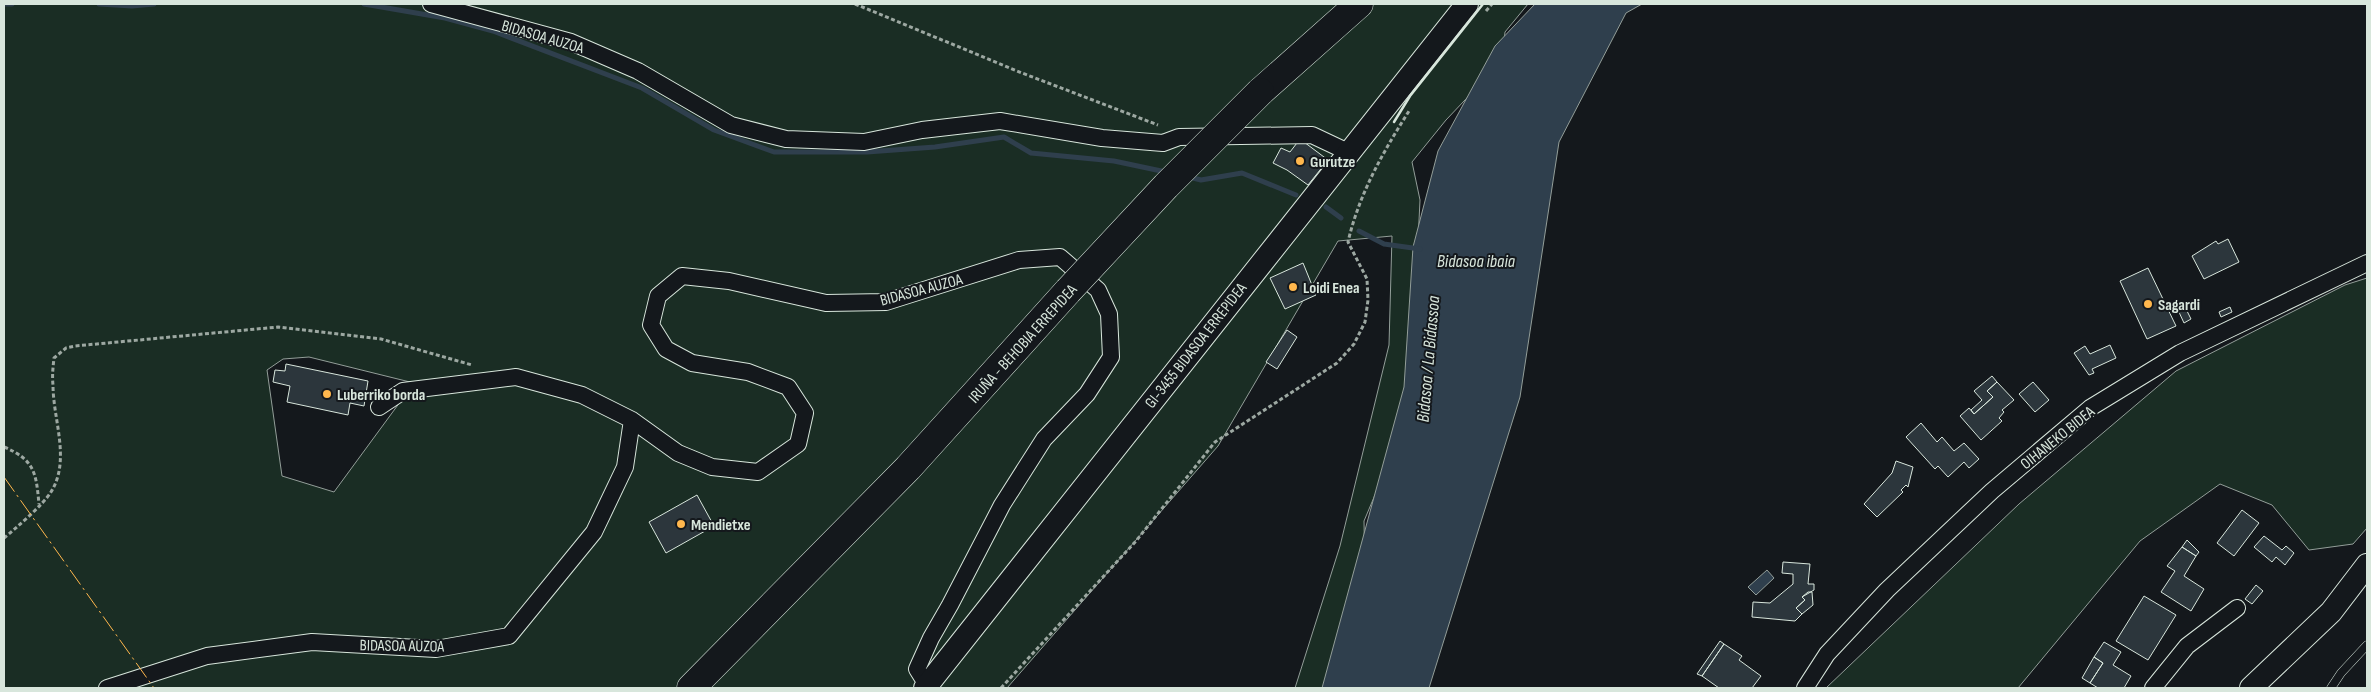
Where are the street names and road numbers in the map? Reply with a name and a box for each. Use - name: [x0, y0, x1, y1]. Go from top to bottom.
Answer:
- street label: BIDASOA AUZOA: [499, 17, 586, 58]
- street label: BIDASOA AUZOA: [878, 270, 965, 311]
- street label: GI-3455 BIDASOA ERREPIDEA: [1141, 279, 1251, 412]
- street label: IRUÑA - BEHOBIA ERREPIDEA: [965, 281, 1081, 407]
- street label: OIHANEKO BIDEA: [2017, 402, 2099, 474]
- street label: BIDASOA AUZOA: [360, 636, 445, 657]

